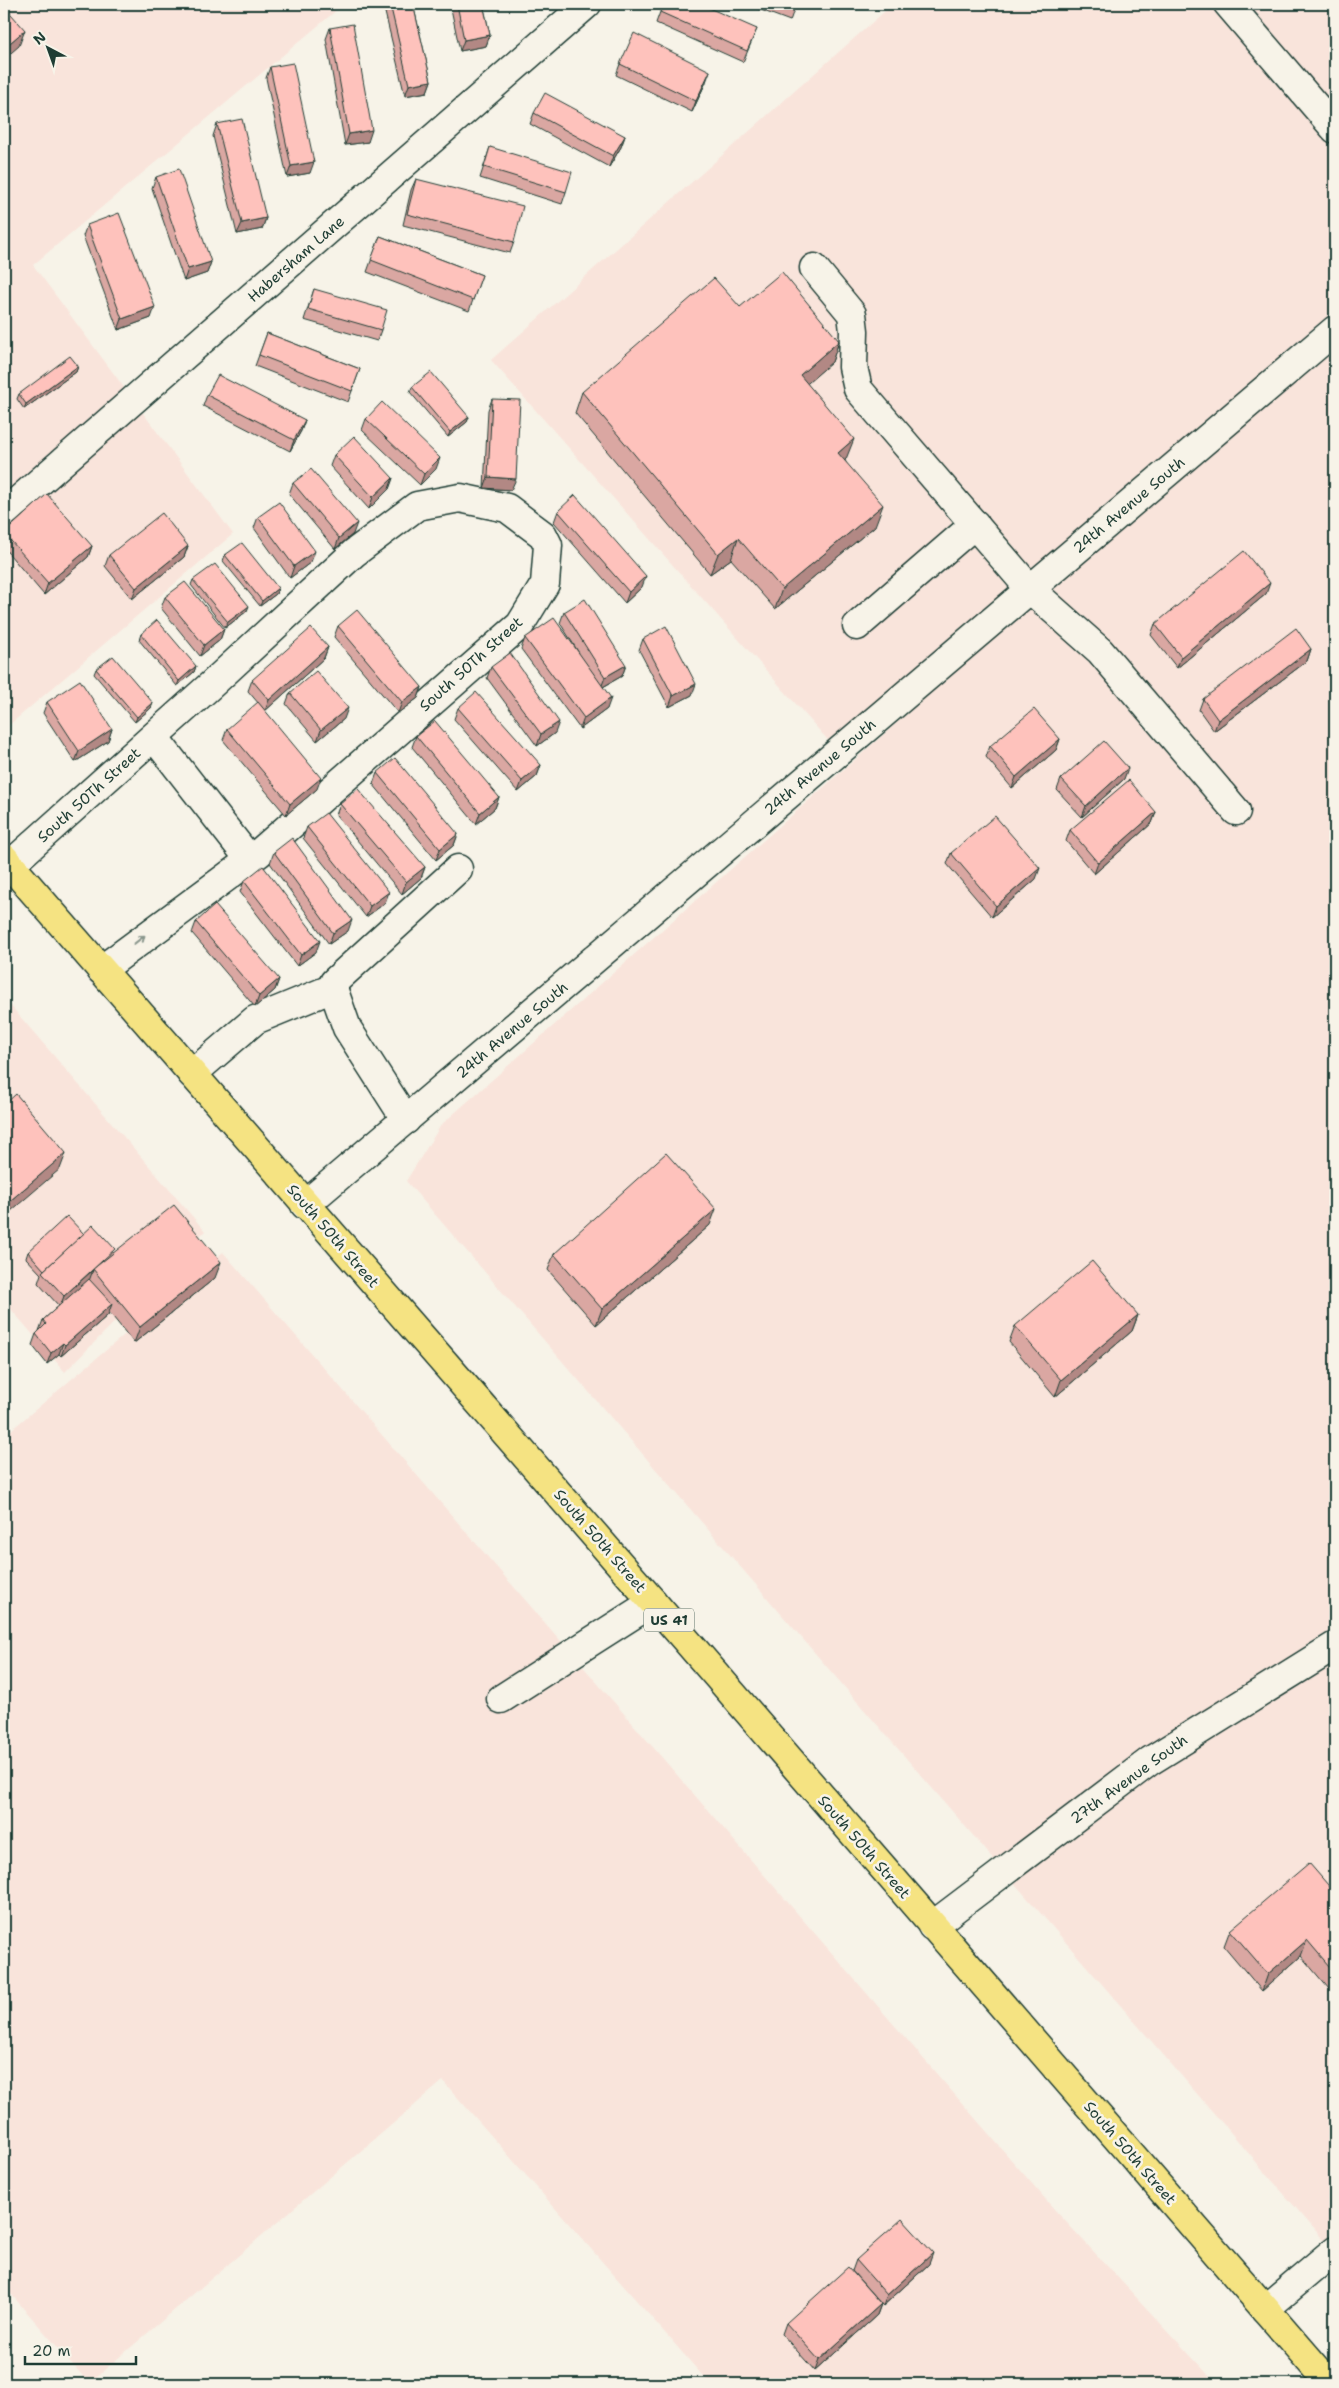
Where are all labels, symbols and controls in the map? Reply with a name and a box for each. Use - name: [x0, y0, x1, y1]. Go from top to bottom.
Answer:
- north arrow: [22, 22, 72, 72]
- text: N: [29, 28, 50, 49]
- street label: Habersham Lane: [243, 211, 349, 307]
- street label: 24th Avenue South: [1069, 452, 1189, 558]
- street label: South 50Th Street: [415, 612, 527, 716]
- street label: 24th Avenue South: [760, 714, 880, 820]
- street label: South 50Th Street: [33, 743, 145, 847]
- one-way arrow: [133, 935, 146, 946]
- street label: 24th Avenue South: [452, 977, 572, 1083]
- street label: South 50th Street: [282, 1180, 384, 1292]
- street label: South 50th Street: [549, 1485, 651, 1597]
- road number: US 41: [644, 1608, 694, 1632]
- street label: 27th Avenue South: [1066, 1730, 1192, 1828]
- street label: South 50th Street: [813, 1791, 915, 1903]
- street label: South 50th Street: [1079, 2097, 1181, 2209]
- scale bar: [25, 2333, 136, 2365]
- text: 20 m: [32, 2341, 71, 2361]

